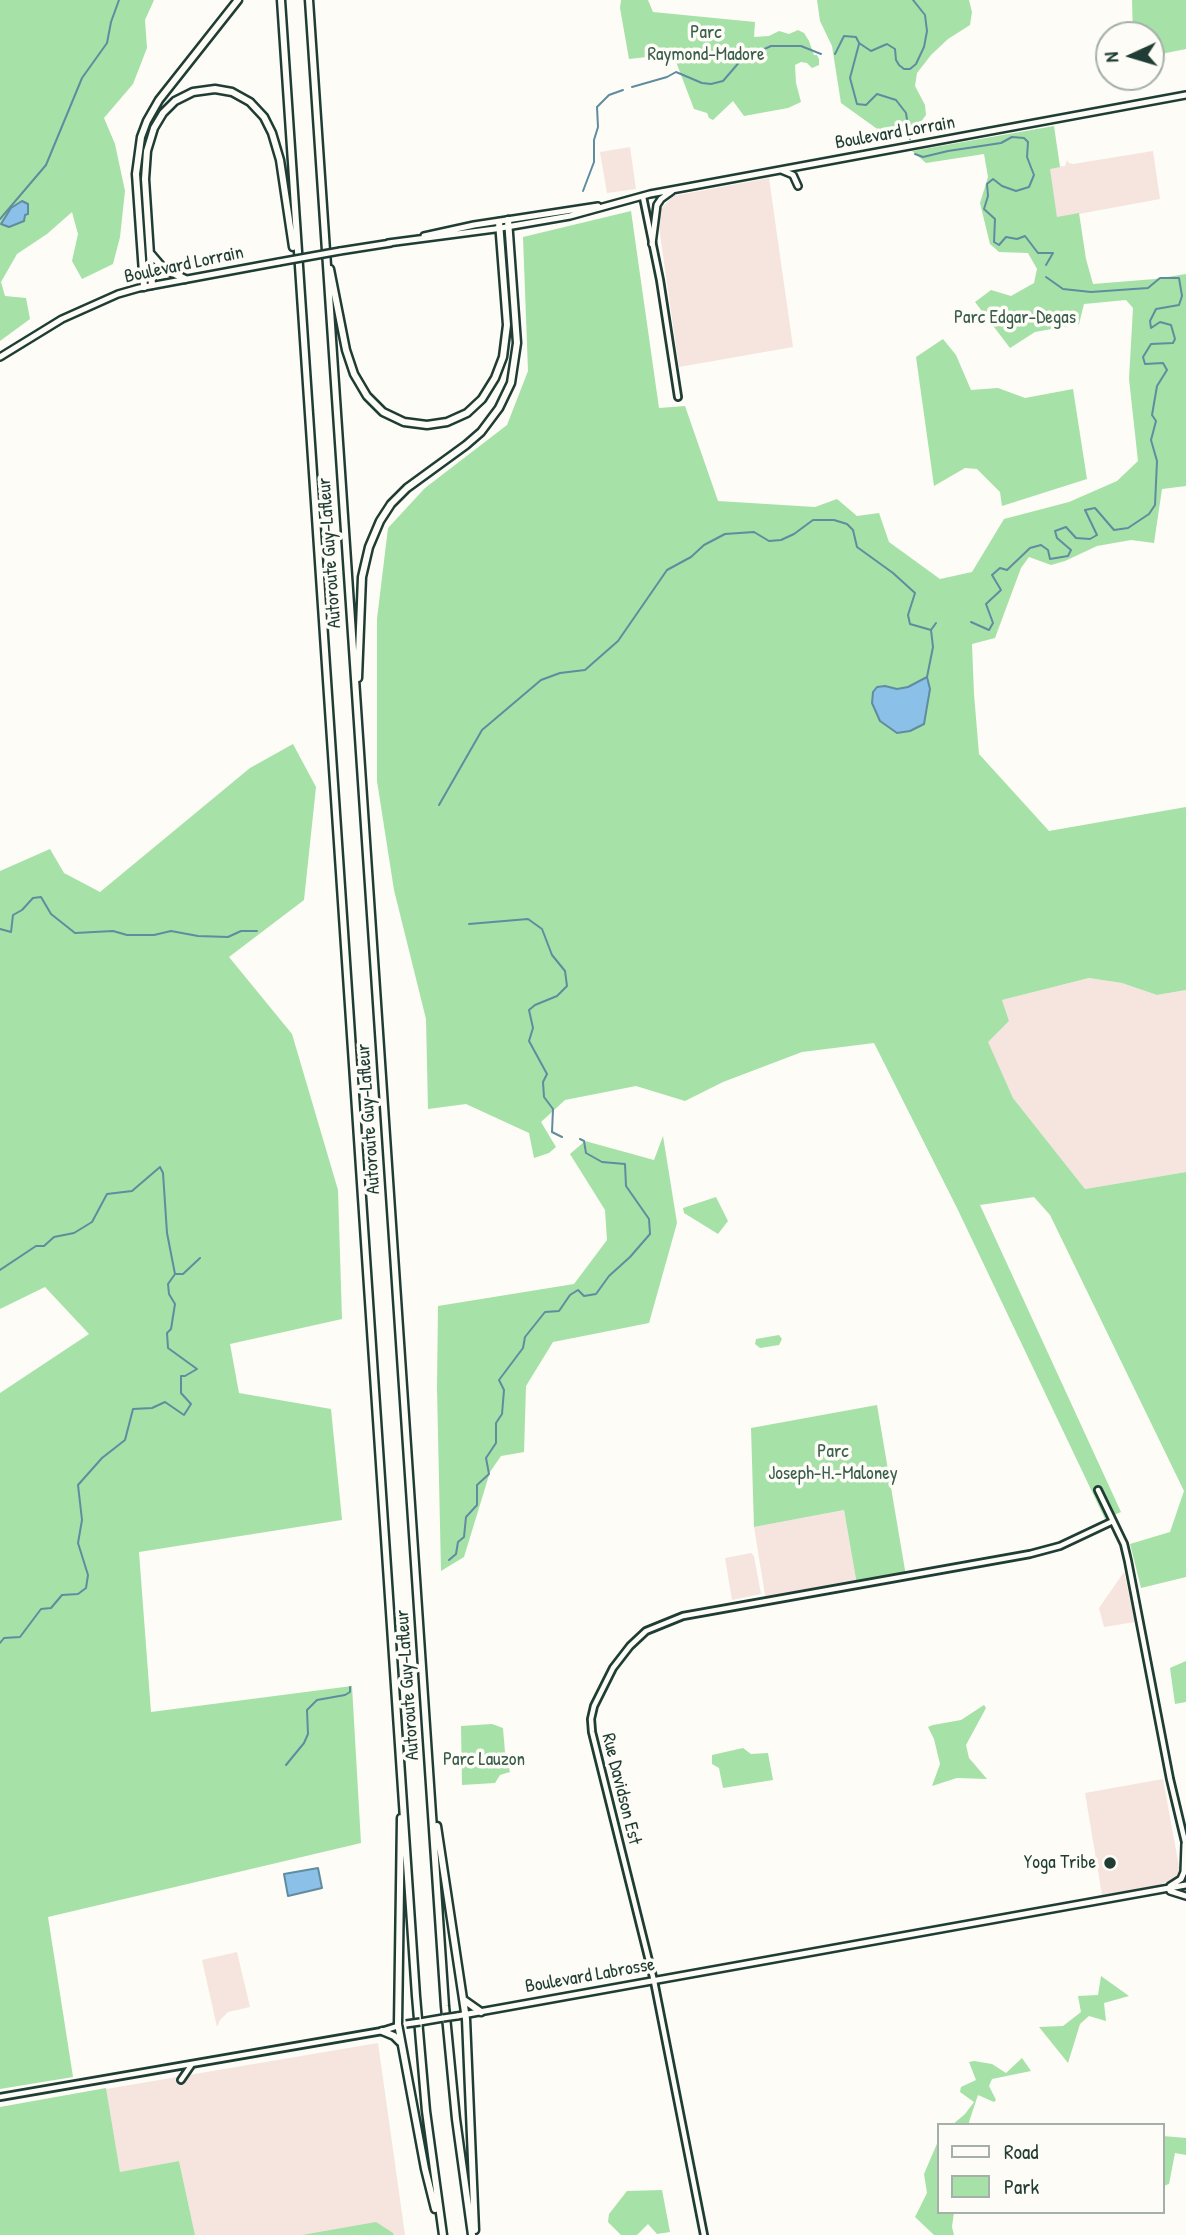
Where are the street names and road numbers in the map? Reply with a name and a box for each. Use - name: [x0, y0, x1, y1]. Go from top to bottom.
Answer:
- street label: Boulevard Lorrain: [833, 111, 957, 155]
- street label: Boulevard Lorrain: [122, 241, 246, 289]
- street label: Autoroute Guy-Lafleur: [313, 477, 347, 629]
- street label: Autoroute Guy-Lafleur: [352, 1043, 386, 1195]
- street label: Autoroute Guy-Lafleur: [391, 1609, 425, 1761]
- street label: Rue Davidson Est: [596, 1731, 646, 1847]
- street label: Boulevard Labrosse: [523, 1953, 657, 1999]

